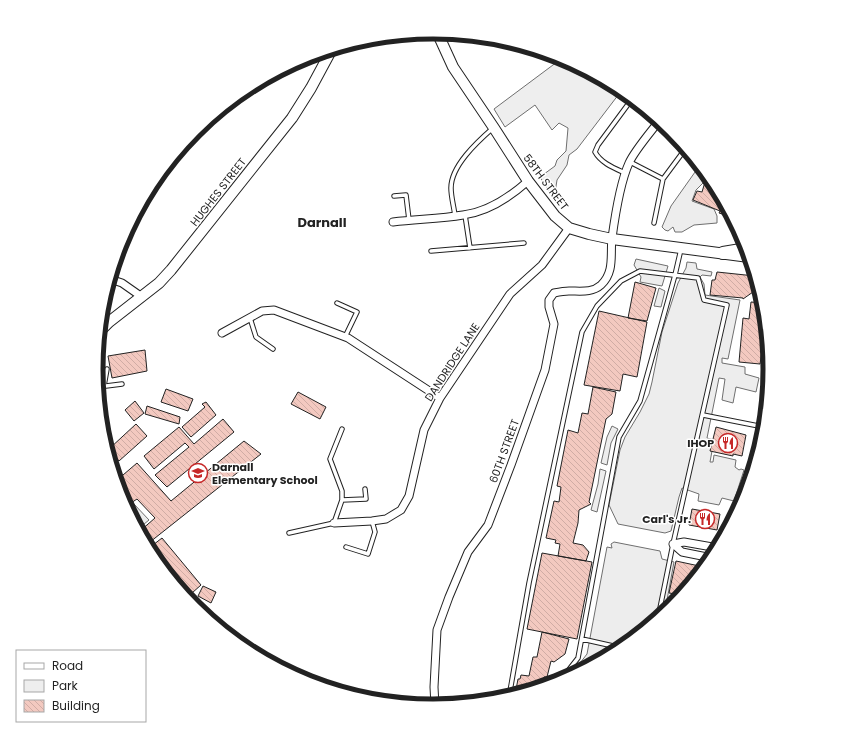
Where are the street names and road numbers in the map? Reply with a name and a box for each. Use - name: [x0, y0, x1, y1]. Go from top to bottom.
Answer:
- street label: 58TH STREET: [520, 151, 572, 213]
- street label: HUGHES STREET: [186, 155, 250, 229]
- street label: DANDRIDGE LANE: [421, 320, 483, 404]
- street label: 60TH STREET: [485, 417, 523, 485]

